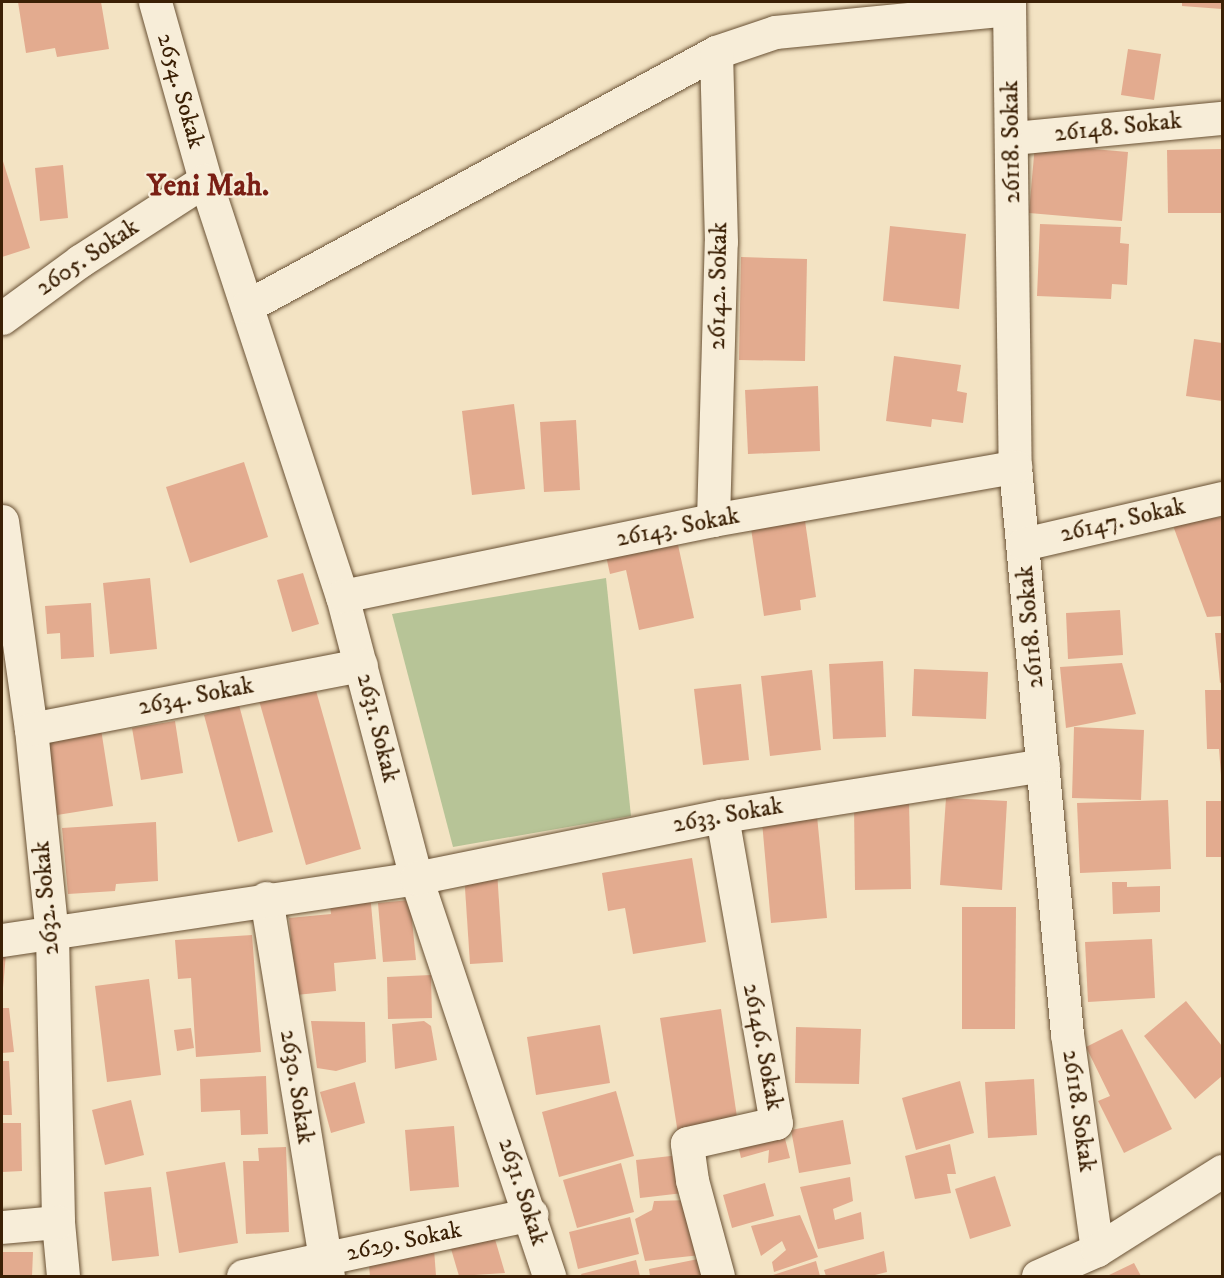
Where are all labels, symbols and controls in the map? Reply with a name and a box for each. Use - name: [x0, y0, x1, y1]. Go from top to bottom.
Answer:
- street label: 2654. Sokak: [150, 30, 210, 152]
- street label: 26118. Sokak: [997, 80, 1027, 204]
- street label: 26148. Sokak: [1053, 107, 1183, 149]
- district label: Yeni Mah.: [147, 169, 269, 205]
- street label: 2605. Sokak: [31, 213, 145, 303]
- street label: 26142. Sokak: [703, 222, 735, 350]
- street label: 26147. Sokak: [1058, 493, 1188, 549]
- street label: 26143. Sokak: [614, 502, 742, 554]
- street label: 26118. Sokak: [1011, 565, 1051, 689]
- street label: 2631. Sokak: [350, 671, 404, 785]
- street label: 2634. Sokak: [136, 672, 256, 722]
- street label: 2633. Sokak: [671, 792, 785, 840]
- street label: 2632. Sokak: [28, 840, 66, 956]
- street label: 26146. Sokak: [736, 981, 788, 1113]
- street label: 2630. Sokak: [273, 1028, 319, 1146]
- street label: 26118. Sokak: [1055, 1048, 1101, 1174]
- street label: 2631. Sokak: [491, 1135, 553, 1249]
- street label: 2629. Sokak: [344, 1216, 464, 1268]

